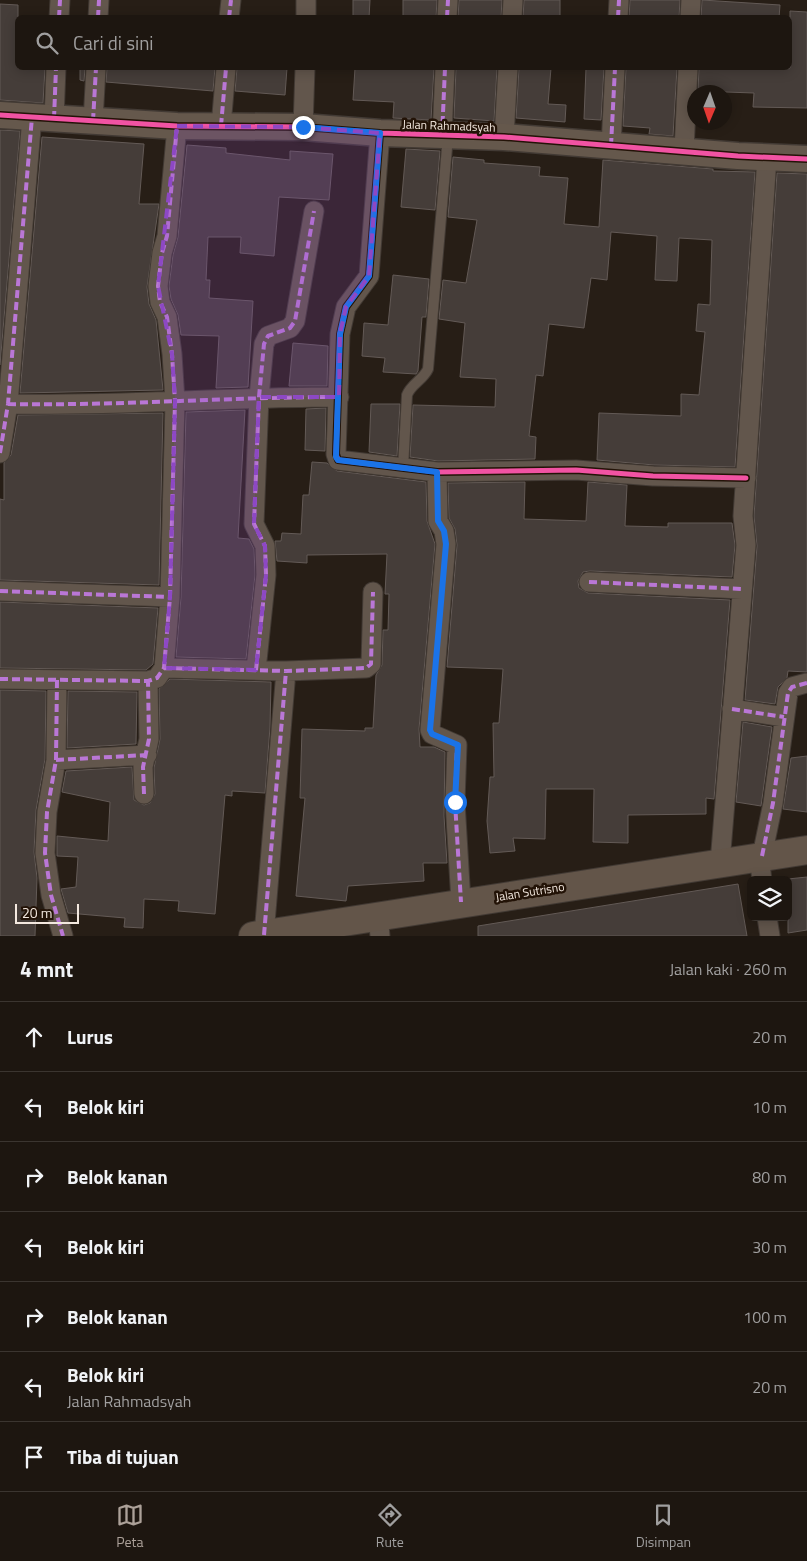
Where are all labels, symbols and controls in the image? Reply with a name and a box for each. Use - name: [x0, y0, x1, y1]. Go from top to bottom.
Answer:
- search box: [15, 15, 792, 70]
- text: Cari di sini: [73, 28, 154, 57]
- icon: search: [33, 29, 61, 57]
- north arrow: [687, 85, 732, 130]
- street label: Jalan Rahmadsyah: [402, 114, 496, 137]
- route end: [292, 116, 315, 139]
- route start: [444, 791, 467, 814]
- map controls: [747, 876, 792, 921]
- button: layers: [747, 876, 792, 921]
- street label: Jalan Sutrisno: [494, 877, 566, 906]
- scale bar: [15, 901, 79, 924]
- text: 20 m: [22, 902, 52, 923]
- text: 4 mnt: [20, 953, 73, 985]
- text: Jalan kaki · 260 m: [669, 957, 787, 981]
- text: Lurus: [67, 1022, 113, 1051]
- icon: ahead: [20, 1023, 48, 1051]
- text: 20 m: [752, 1025, 787, 1049]
- text: Belok kiri: [67, 1092, 144, 1121]
- icon: left: [20, 1093, 48, 1121]
- text: 10 m: [752, 1095, 787, 1119]
- text: Belok kanan: [67, 1162, 168, 1191]
- icon: right: [20, 1163, 48, 1191]
- text: 80 m: [752, 1165, 787, 1189]
- text: Belok kiri: [67, 1232, 144, 1261]
- icon: left: [20, 1233, 48, 1261]
- text: 30 m: [752, 1235, 787, 1259]
- text: Belok kanan: [67, 1302, 168, 1331]
- icon: right: [20, 1303, 48, 1331]
- text: 100 m: [743, 1305, 787, 1329]
- text: Belok kiri: [67, 1360, 144, 1389]
- icon: left: [20, 1373, 48, 1401]
- text: 20 m: [752, 1375, 787, 1399]
- text: Jalan Rahmadsyah: [67, 1389, 191, 1413]
- text: Tiba di tujuan: [67, 1442, 179, 1471]
- icon: arrive: [20, 1443, 48, 1471]
- tab: Peta: [116, 1501, 144, 1552]
- tab: Rute: [376, 1501, 404, 1552]
- tab: Disimpan: [636, 1501, 691, 1552]

